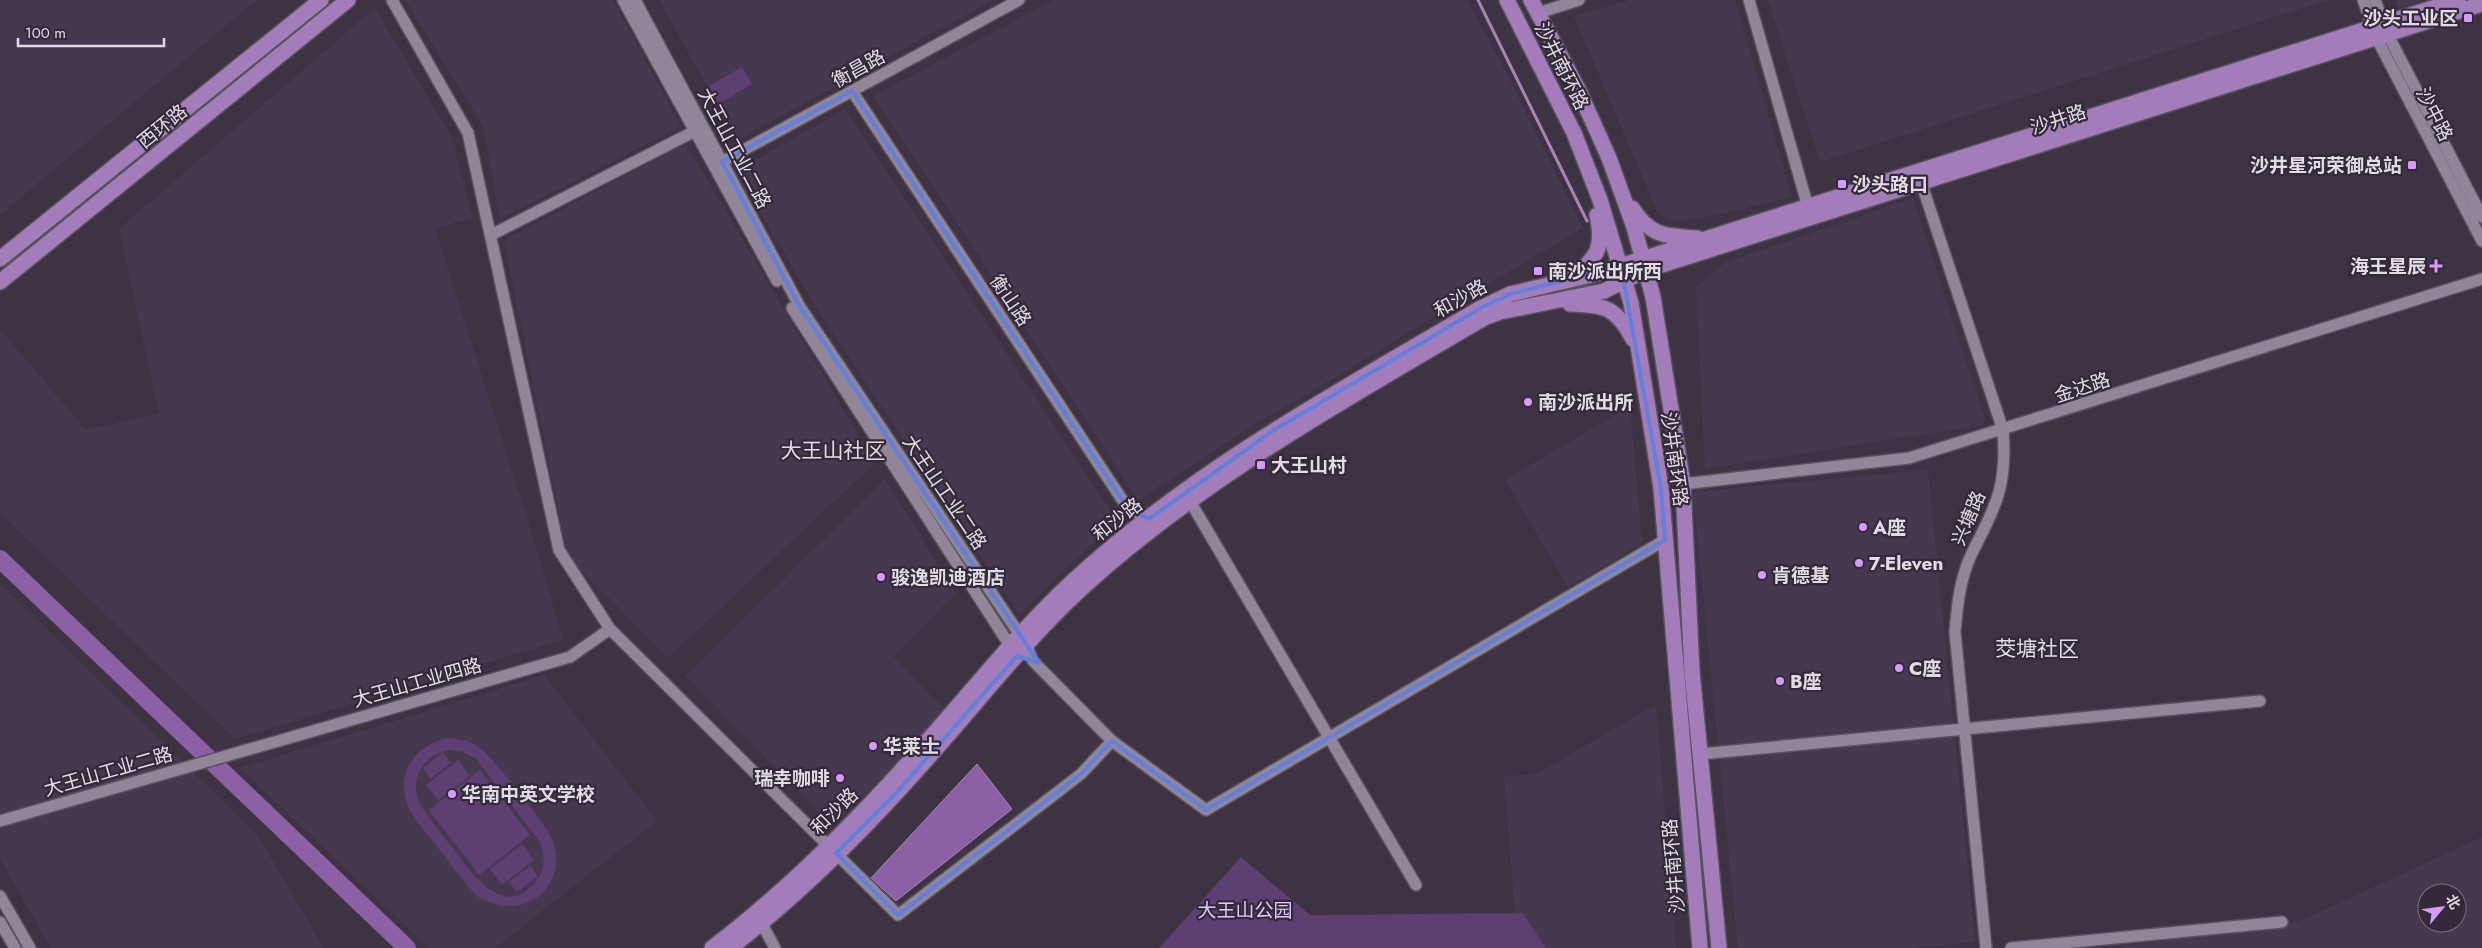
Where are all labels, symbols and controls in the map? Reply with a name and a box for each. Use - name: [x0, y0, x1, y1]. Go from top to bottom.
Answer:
- place label: 沙头工业区: [2363, 5, 2458, 32]
- marker: 沙头工业区: [2462, 12, 2474, 24]
- scale bar: [18, 15, 164, 47]
- street label: 沙井南环路: [1528, 18, 1595, 115]
- text: 100 m: [25, 22, 66, 44]
- street label: 衡昌路: [827, 43, 890, 94]
- street label: 大王山工业二路: [691, 83, 778, 213]
- street label: 沙中路: [2410, 83, 2460, 146]
- street label: 西环路: [132, 98, 193, 155]
- street label: 沙井路: [2027, 98, 2089, 141]
- place label: 沙井星河荣御总站: [2250, 152, 2402, 179]
- marker: 沙井星河荣御总站: [2406, 159, 2418, 171]
- place label: 沙头路口: [1852, 171, 1928, 198]
- marker: 沙头路口: [1836, 178, 1848, 190]
- place label: 海王星辰: [2350, 253, 2426, 280]
- place label: 南沙派出所西: [1548, 258, 1662, 285]
- marker: 海王星辰: [2430, 260, 2442, 272]
- marker: 南沙派出所西: [1532, 265, 1544, 277]
- street label: 衡山路: [983, 269, 1038, 331]
- street label: 和沙路: [1429, 273, 1492, 324]
- street label: 金达路: [2051, 366, 2113, 409]
- place label: 南沙派出所: [1538, 389, 1633, 416]
- marker: 南沙派出所: [1522, 396, 1534, 408]
- street label: 沙井南环路: [1655, 410, 1694, 508]
- street label: 大王山工业二路: [896, 430, 993, 555]
- district label: 大王山社区: [781, 436, 886, 466]
- place label: 大王山村: [1271, 452, 1347, 479]
- marker: 大王山村: [1255, 459, 1267, 471]
- street label: 兴塘路: [1945, 487, 1992, 550]
- street label: 和沙路: [1087, 491, 1148, 548]
- place label: A座: [1872, 514, 1906, 541]
- marker: A座: [1857, 521, 1869, 533]
- place label: 7-Eleven: [1869, 550, 1943, 577]
- marker: 7-Eleven: [1853, 557, 1865, 569]
- place label: 肯德基: [1772, 562, 1830, 589]
- place label: 骏逸凯迪酒店: [891, 564, 1005, 591]
- marker: 肯德基: [1756, 569, 1768, 581]
- marker: 骏逸凯迪酒店: [875, 571, 887, 583]
- district label: 茭塘社区: [1995, 634, 2079, 664]
- street label: 大王山工业四路: [349, 651, 485, 714]
- place label: C座: [1909, 655, 1941, 682]
- marker: C座: [1893, 662, 1905, 674]
- place label: B座: [1790, 668, 1822, 695]
- marker: B座: [1774, 675, 1786, 687]
- place label: 华莱士: [883, 733, 940, 760]
- street label: 大王山工业二路: [40, 740, 176, 803]
- marker: 华莱士: [867, 740, 879, 752]
- place label: 瑞幸咖啡: [754, 765, 830, 792]
- marker: 瑞幸咖啡: [834, 772, 846, 784]
- place label: 华南中英文学校: [462, 781, 595, 808]
- street label: 和沙路: [805, 782, 864, 841]
- marker: 华南中英文学校: [446, 788, 458, 800]
- street label: 沙井南环路: [1656, 817, 1691, 914]
- north arrow: [2417, 883, 2467, 933]
- text: 北: [2441, 891, 2466, 913]
- park label: 大王山公园: [1197, 897, 1293, 924]

